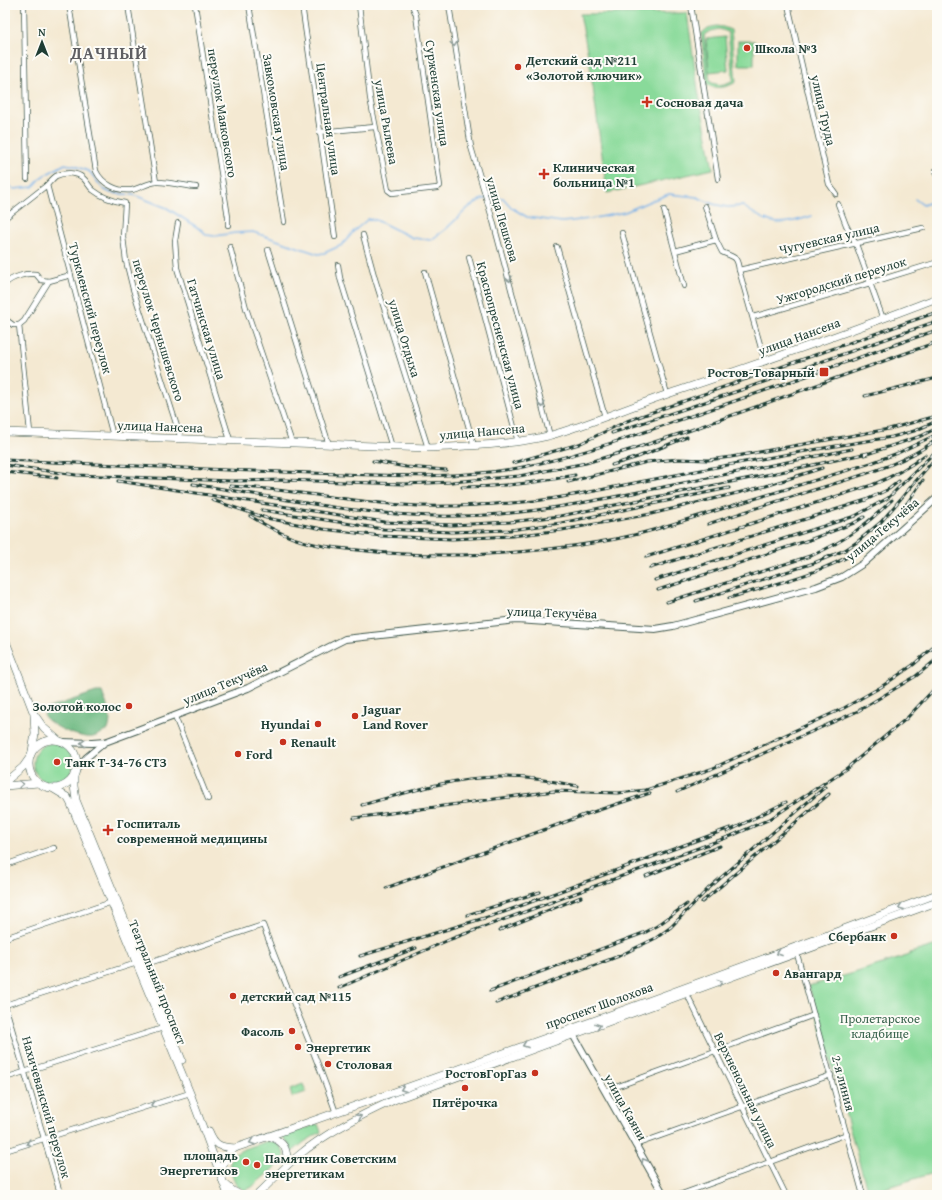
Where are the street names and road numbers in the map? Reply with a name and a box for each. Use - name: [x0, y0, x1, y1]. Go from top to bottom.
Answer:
- street label: Сурженская улица: [421, 39, 454, 148]
- street label: переулок Маяковского: [203, 47, 242, 179]
- street label: Завкомовская улица: [258, 52, 295, 173]
- street label: Центральная улица: [311, 62, 346, 177]
- street label: улица Труда: [806, 72, 841, 148]
- street label: улица Рылеева: [370, 77, 403, 167]
- street label: улица Пешкова: [481, 173, 524, 265]
- street label: Чугуевская улица: [777, 218, 882, 259]
- street label: Туркменский переулок: [64, 240, 117, 376]
- street label: Ужгородский переулок: [774, 252, 909, 309]
- street label: переулок Чернышевского: [128, 257, 189, 404]
- street label: Краснопресненская улица: [472, 259, 530, 412]
- street label: Гатчинская улица: [182, 276, 231, 383]
- street label: улица Отдыха: [383, 296, 426, 380]
- street label: улица Нансена: [755, 313, 844, 360]
- street label: улица Нансена: [116, 415, 204, 438]
- street label: улица Нансена: [437, 418, 526, 445]
- street label: улица Текучёва: [841, 493, 924, 566]
- street label: улица Текучёва: [505, 601, 598, 624]
- street label: улица Текучёва: [179, 657, 271, 710]
- street label: Театральный проспект: [124, 917, 191, 1048]
- street label: проспект Шолохова: [543, 977, 656, 1034]
- street label: Верхненольная улица: [709, 1029, 782, 1152]
- street label: Нахичеванский переулок: [17, 1034, 76, 1181]
- street label: 2-я линия: [827, 1053, 860, 1113]
- street label: улица Каяни: [599, 1069, 652, 1144]

